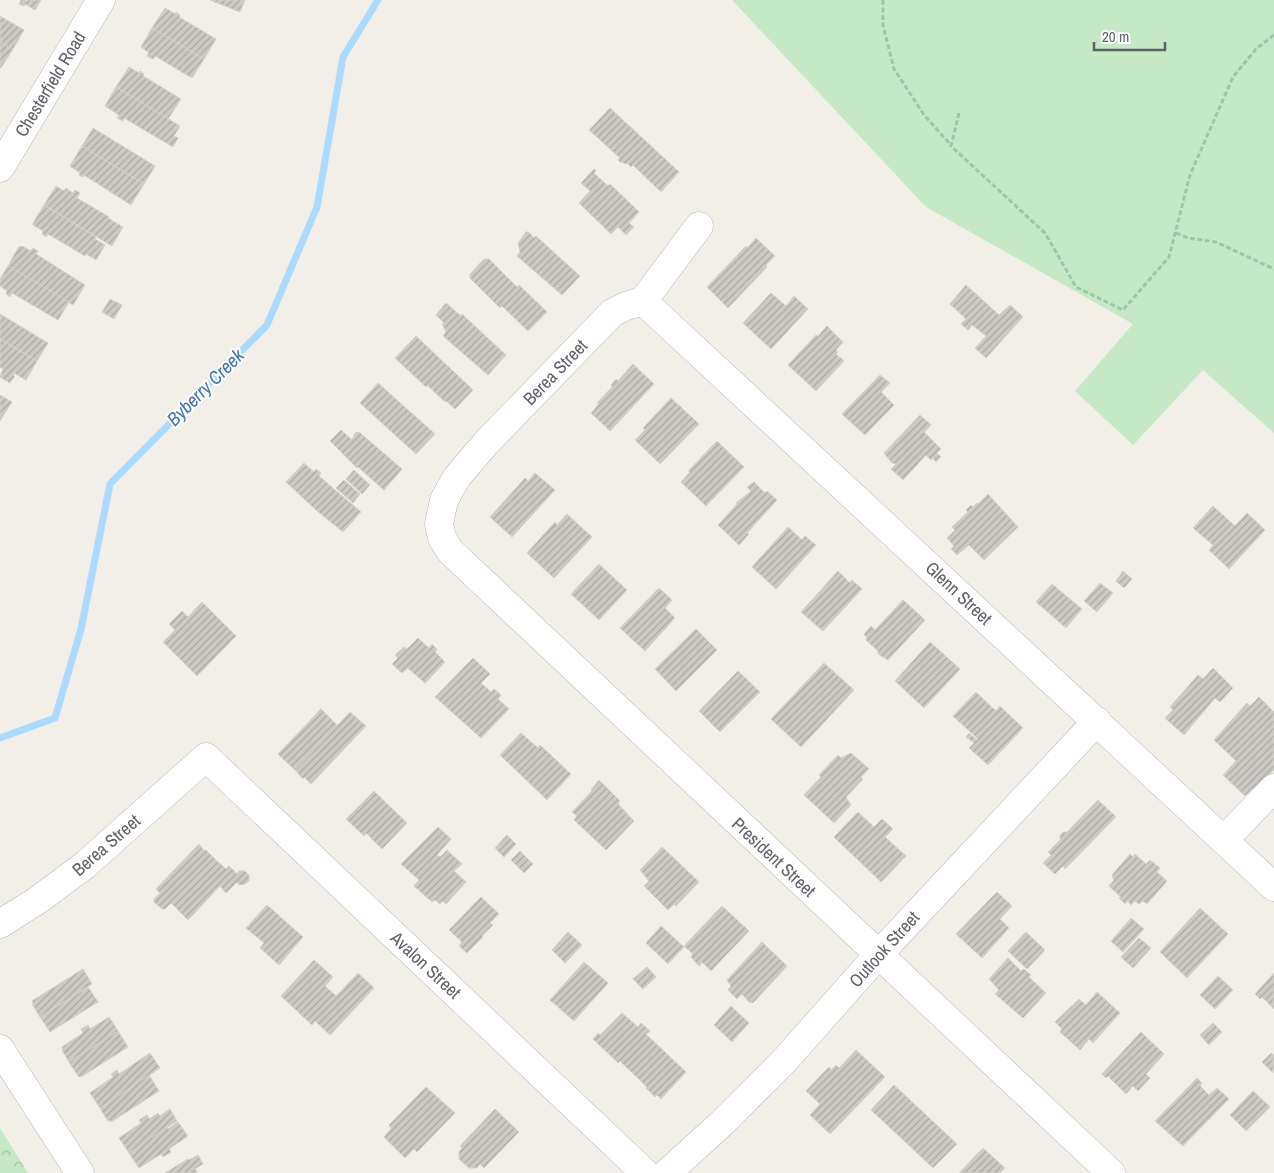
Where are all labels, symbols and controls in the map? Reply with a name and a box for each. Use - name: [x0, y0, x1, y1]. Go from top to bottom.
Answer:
- scale bar: [1094, 20, 1165, 52]
- text: 20 m: [1102, 26, 1129, 47]
- street label: Chesterfield Road: [9, 27, 91, 141]
- street label: Berea Street: [517, 334, 593, 410]
- water label: Byberry Creek: [161, 342, 250, 431]
- street label: Glenn Street: [920, 556, 998, 630]
- street label: Berea Street: [67, 808, 145, 882]
- street label: President Street: [726, 811, 822, 903]
- street label: Outlook Street: [843, 906, 925, 992]
- street label: Avalon Street: [384, 925, 467, 1004]

